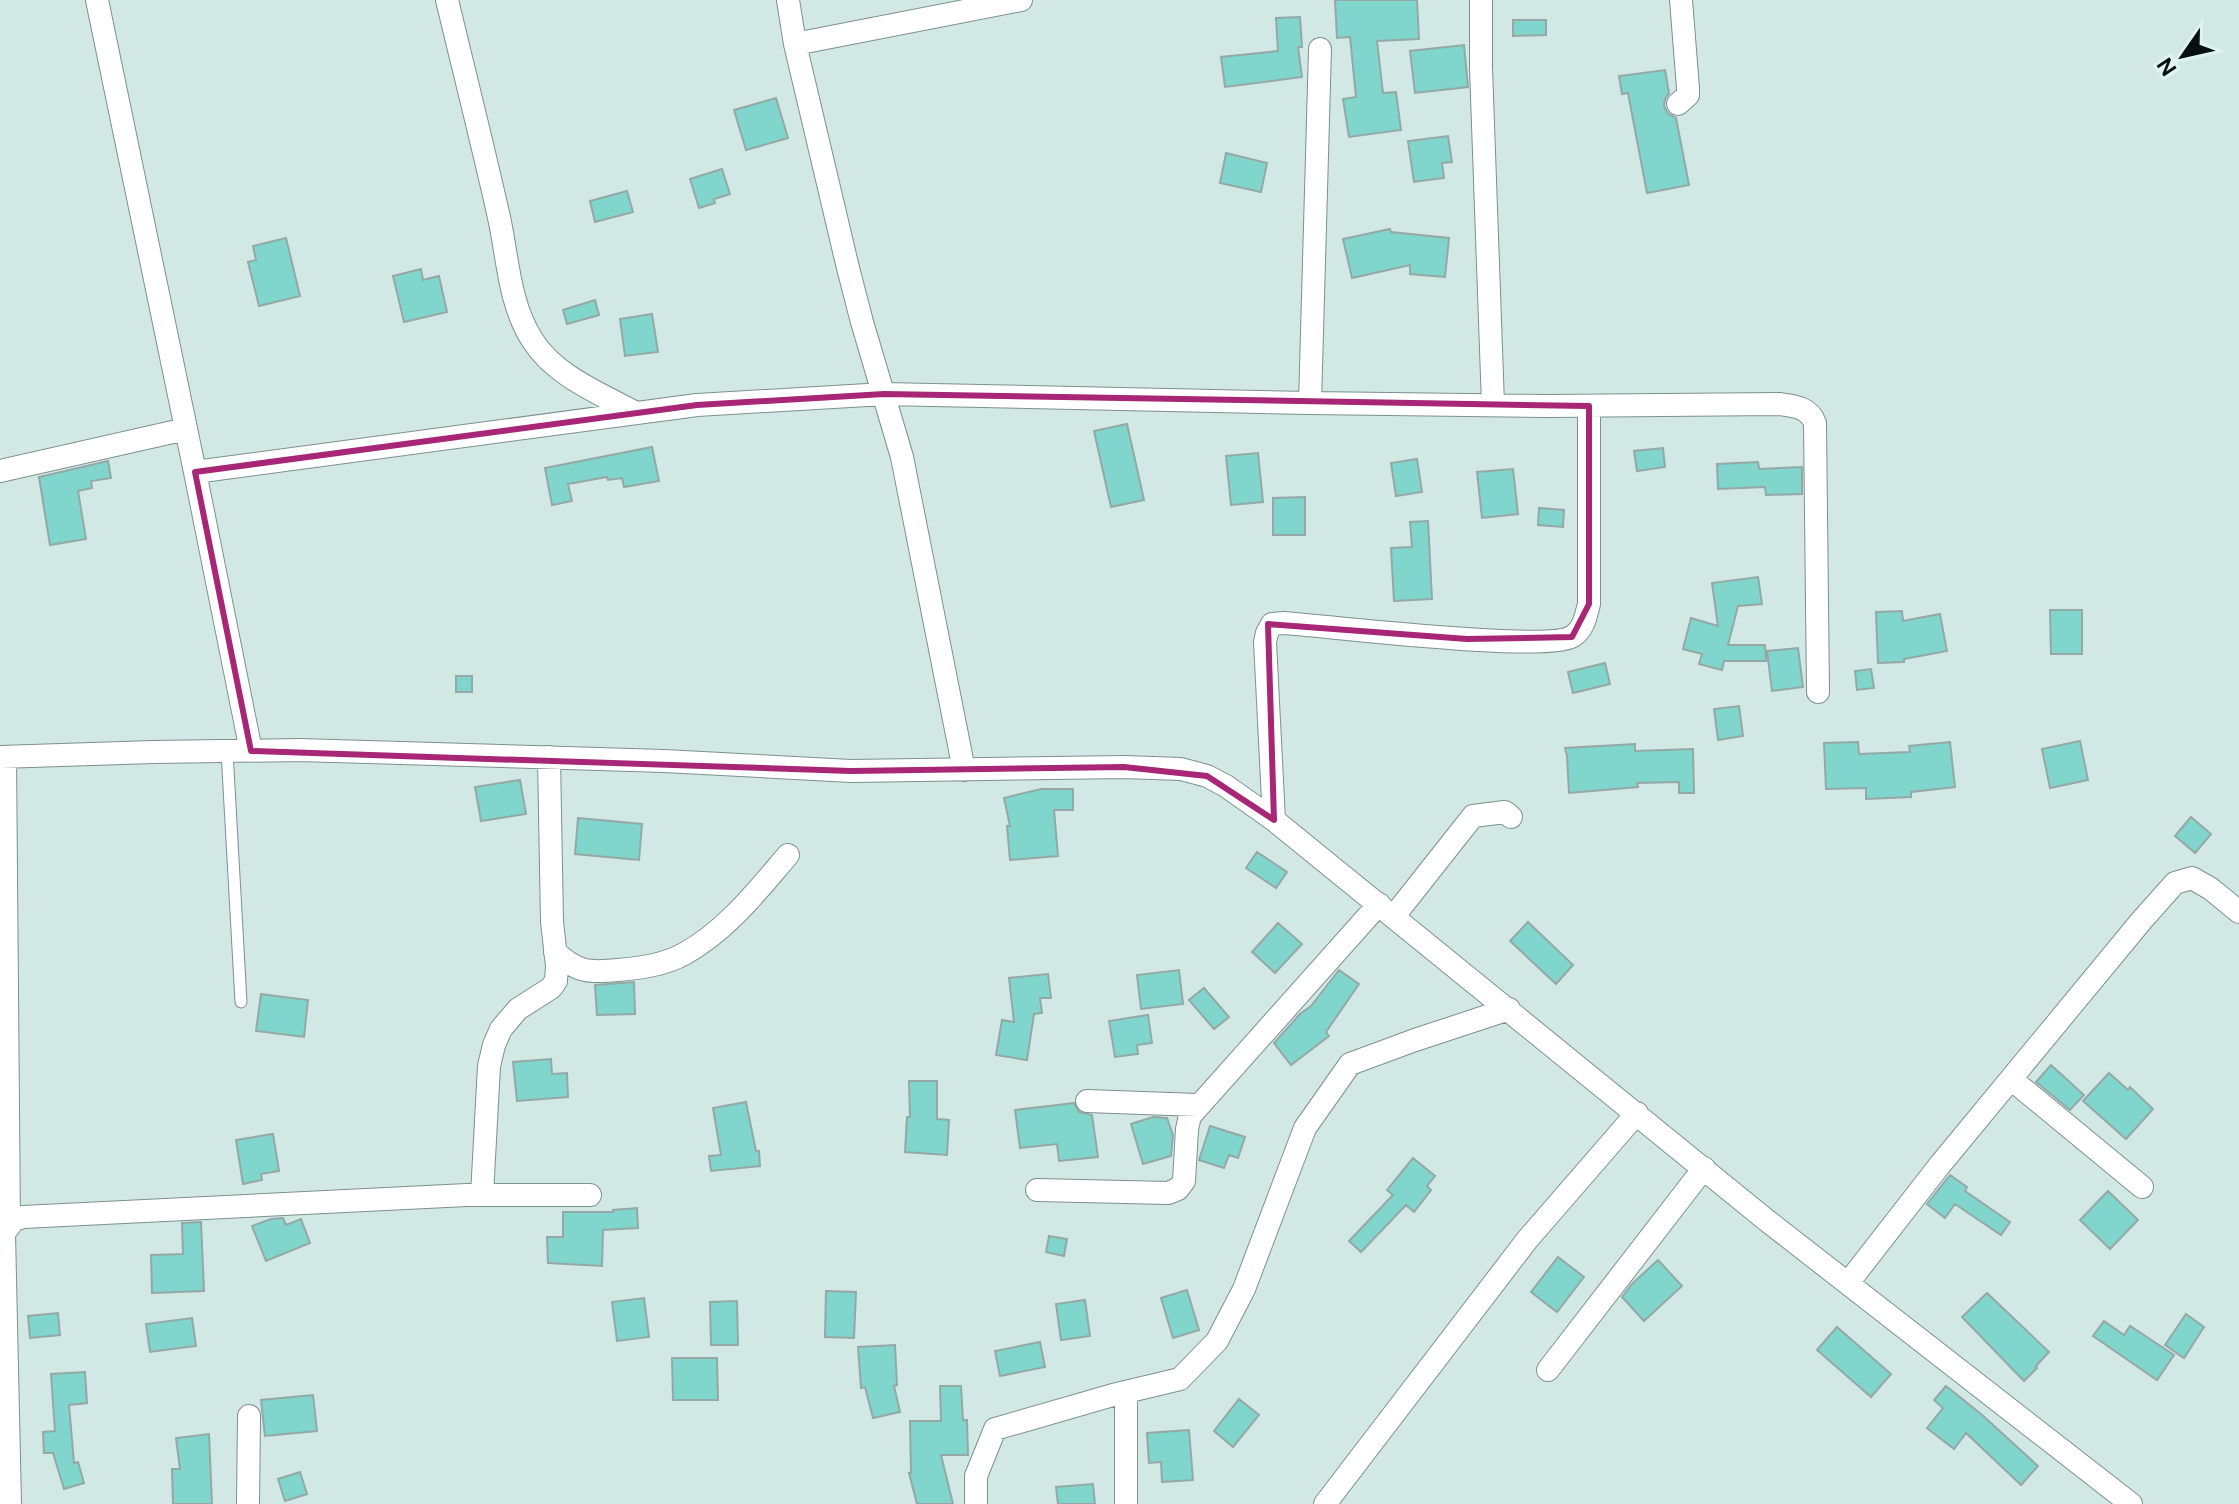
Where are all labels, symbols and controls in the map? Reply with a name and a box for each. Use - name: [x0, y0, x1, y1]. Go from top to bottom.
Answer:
- north arrow: [2143, 16, 2223, 96]
- text: N: [2150, 52, 2183, 82]

